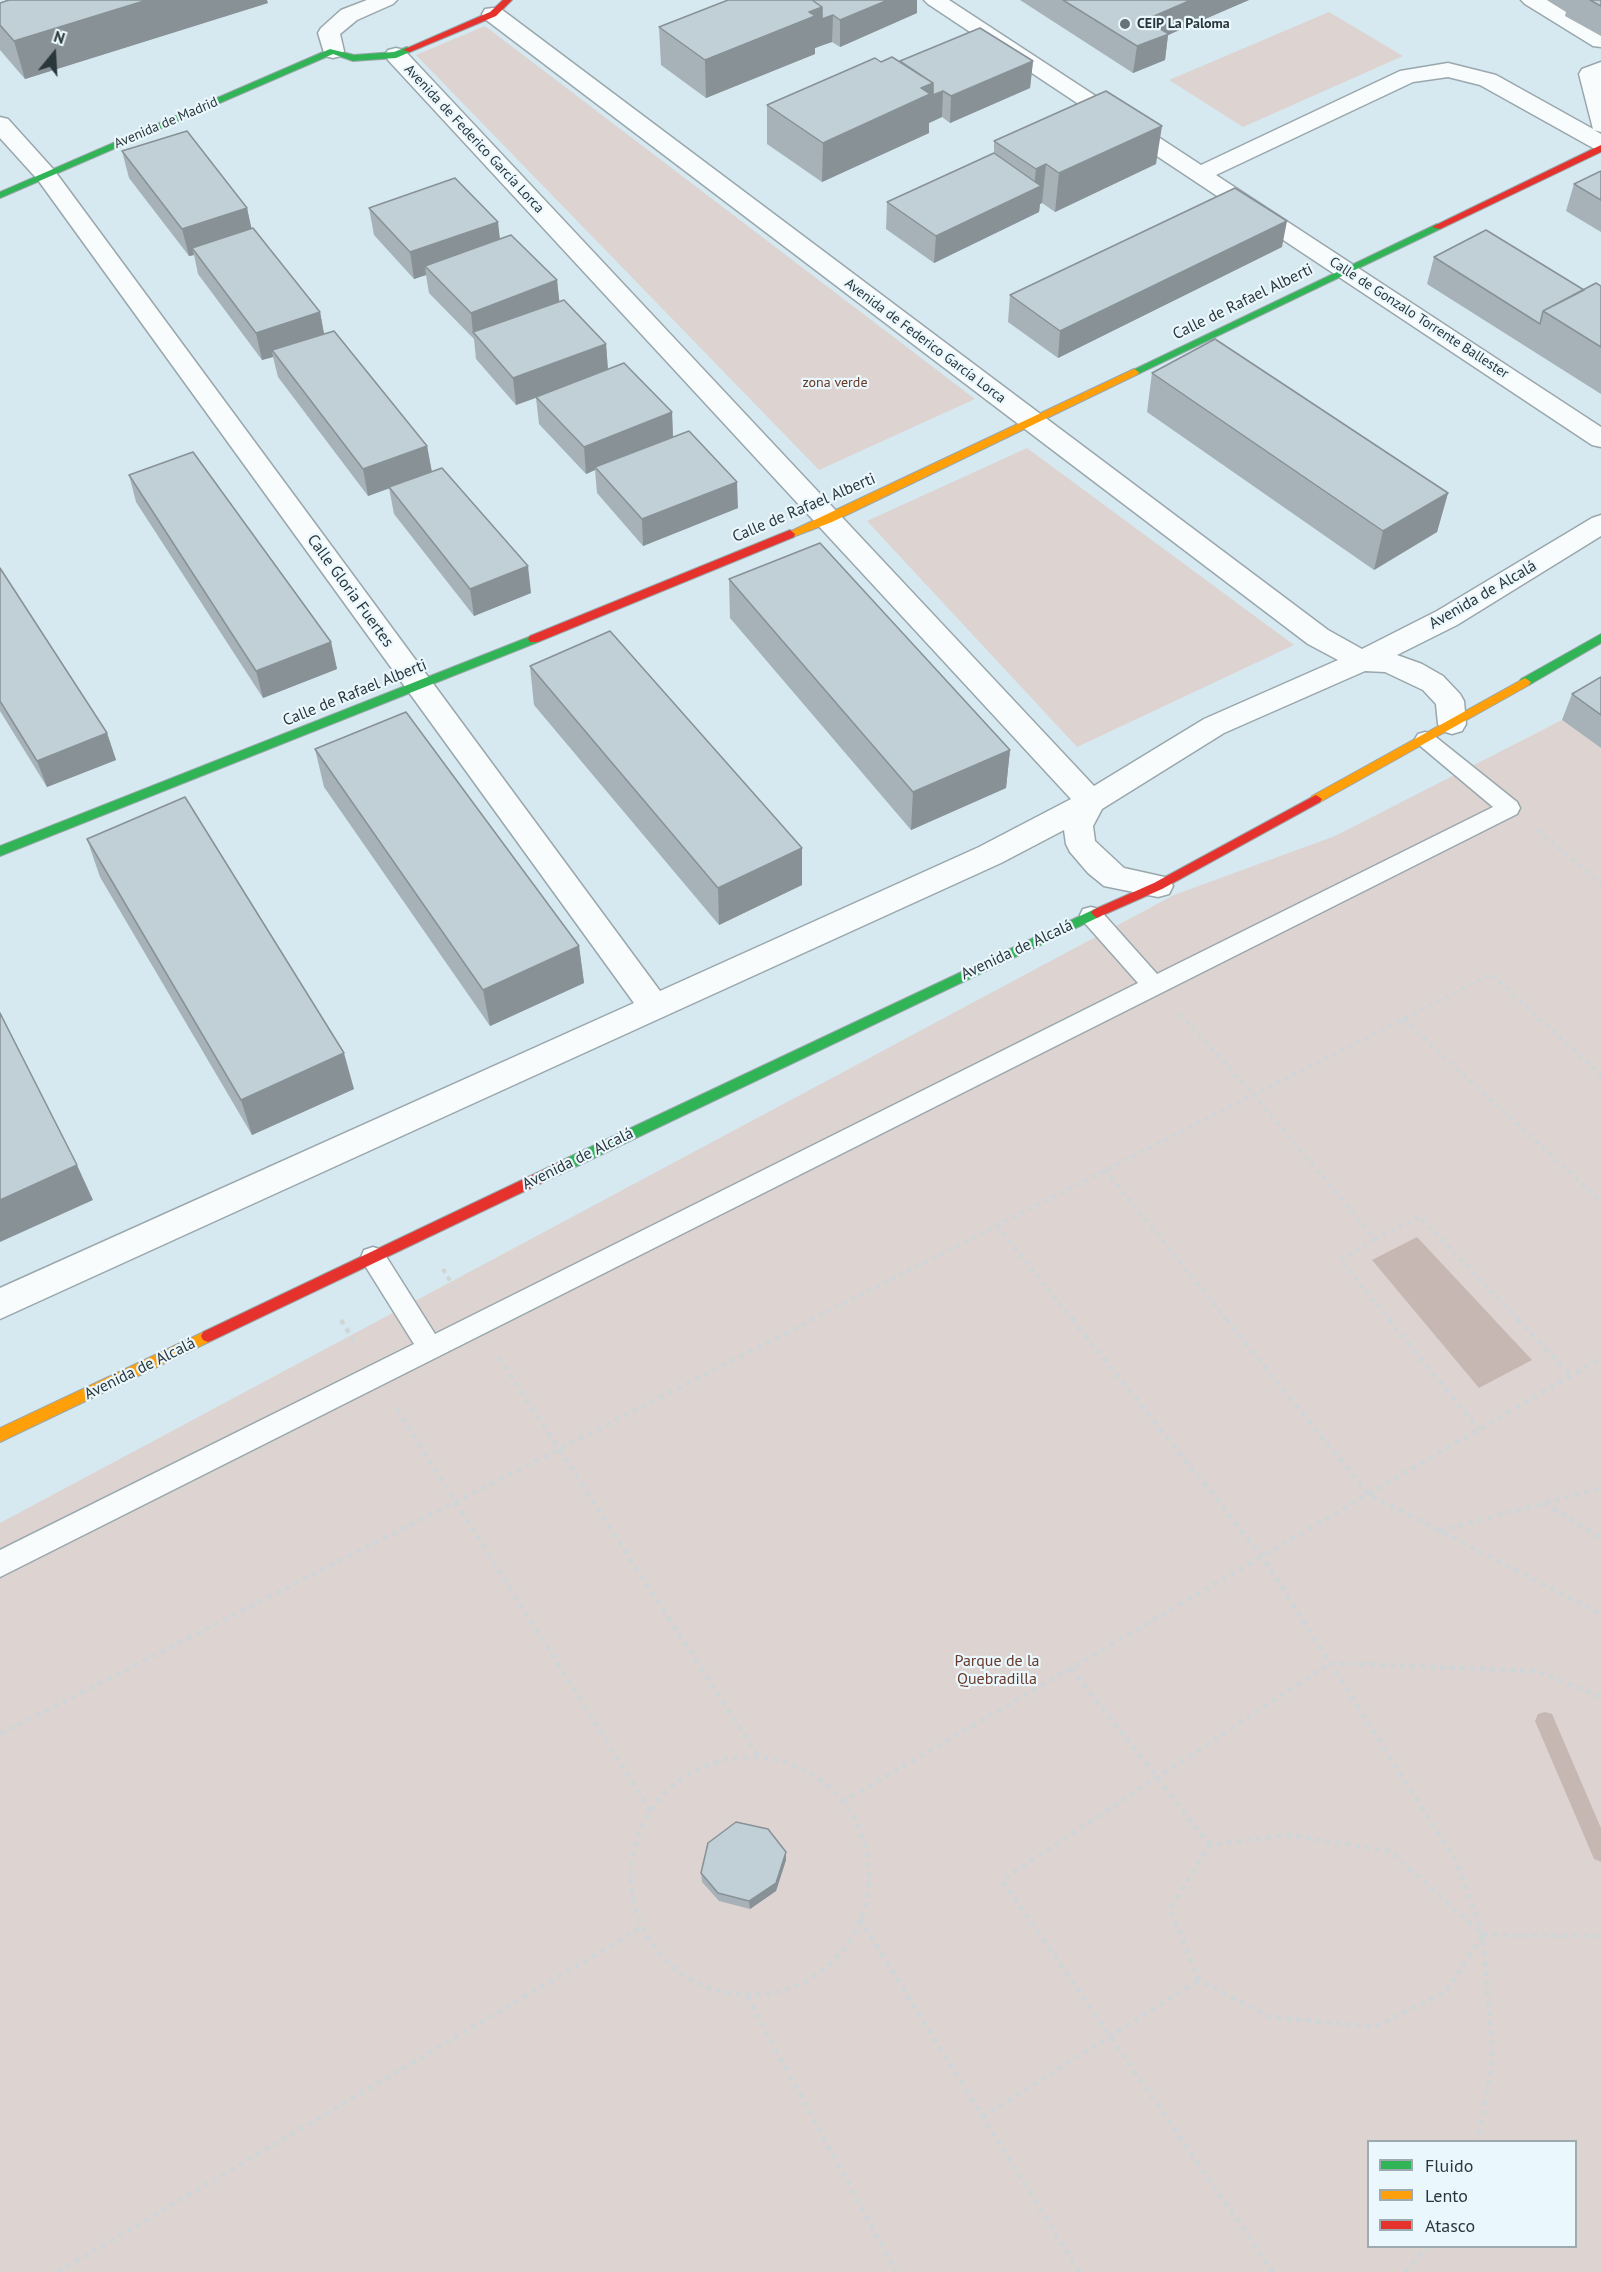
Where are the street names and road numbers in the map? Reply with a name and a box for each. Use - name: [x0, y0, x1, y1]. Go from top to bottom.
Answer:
- street label: Avenida de Federico García Lorca: [401, 61, 547, 217]
- street label: Avenida de Madrid: [112, 94, 220, 152]
- street label: Calle de Gonzalo Torrente Ballester: [1326, 254, 1512, 382]
- street label: Calle de Rafael Alberti: [1170, 260, 1316, 344]
- street label: Avenida de Federico García Lorca: [841, 275, 1009, 407]
- street label: Calle de Rafael Alberti: [730, 469, 878, 547]
- street label: Calle Gloria Fuertes: [303, 531, 397, 651]
- street label: Avenida de Alcalá: [1426, 556, 1540, 634]
- street label: Calle de Rafael Alberti: [280, 655, 430, 731]
- street label: Avenida de Alcalá: [958, 916, 1076, 984]
- street label: Avenida de Alcalá: [519, 1124, 637, 1194]
- street label: Avenida de Alcalá: [81, 1334, 199, 1404]

